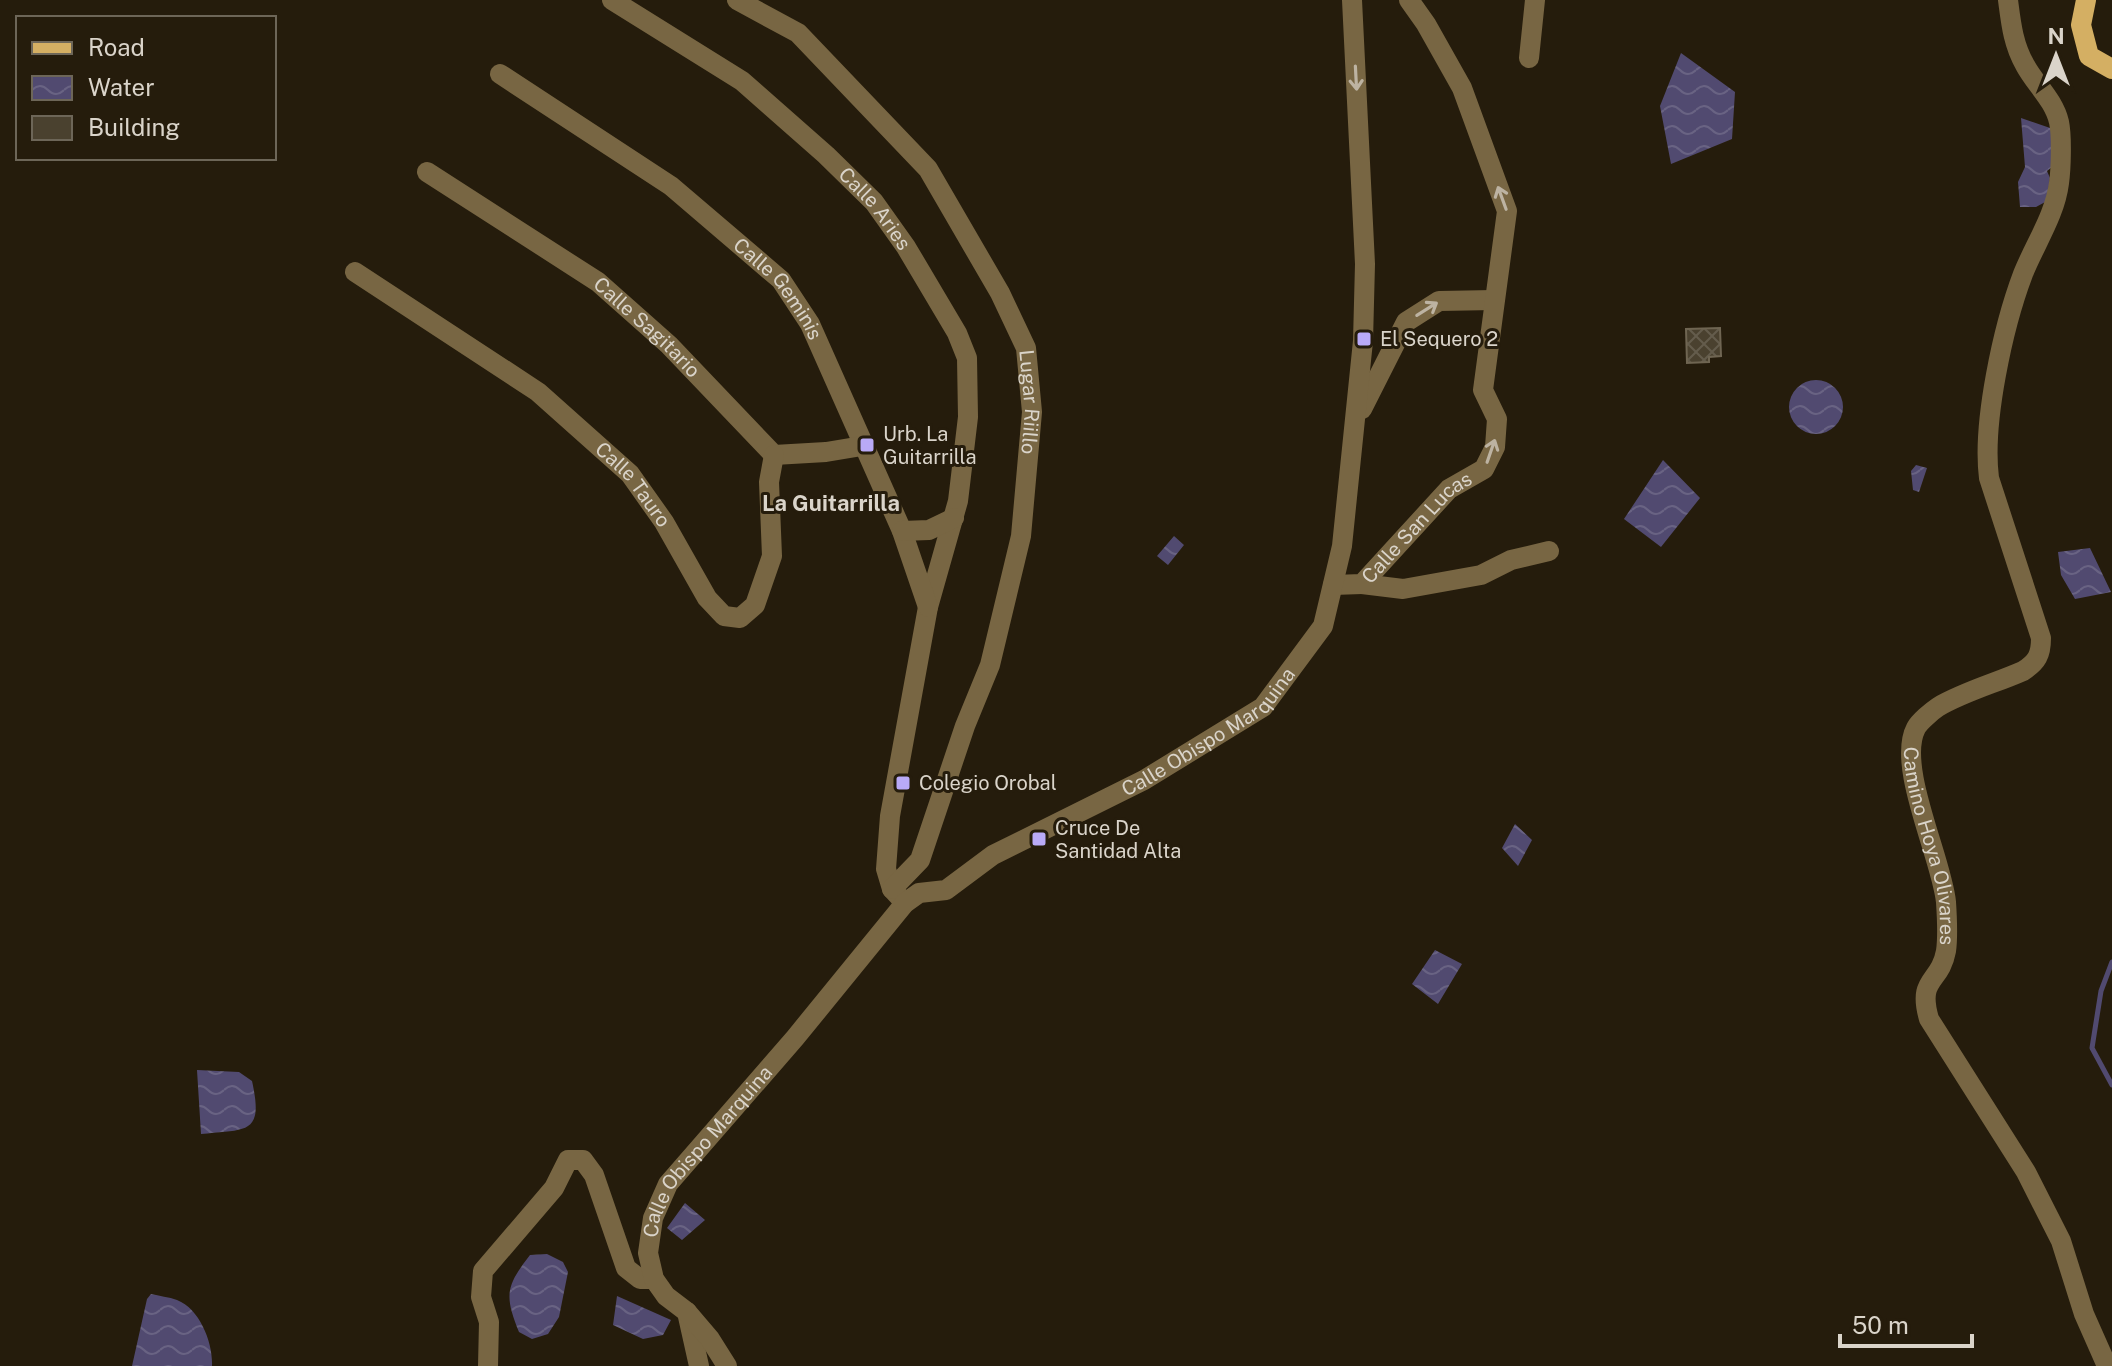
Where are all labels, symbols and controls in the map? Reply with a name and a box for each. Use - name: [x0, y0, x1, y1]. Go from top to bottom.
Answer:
- legend: [16, 16, 276, 160]
- north arrow: [2016, 16, 2096, 96]
- text: N: [2047, 23, 2065, 49]
- text: Road: [88, 33, 145, 61]
- one-way arrow: [1348, 64, 1363, 91]
- text: Water: [88, 73, 155, 101]
- text: Building: [88, 113, 180, 141]
- street label: Calle Aries: [834, 162, 916, 255]
- one-way arrow: [1494, 186, 1508, 210]
- street label: Calle Geminis: [729, 233, 827, 343]
- street label: Calle Sagitario: [589, 272, 705, 382]
- one-way arrow: [1415, 300, 1438, 316]
- place label: El Sequero 2: [1380, 327, 1498, 351]
- marker: El Sequero 2: [1355, 330, 1373, 348]
- street label: Lugar Riillo: [1014, 348, 1044, 456]
- place label: Urb. La Guitarrilla: [883, 422, 977, 469]
- marker: Urb. La Guitarrilla: [858, 436, 876, 454]
- street label: Calle Tauro: [590, 437, 676, 532]
- one-way arrow: [1485, 439, 1500, 464]
- street label: Calle San Lucas: [1357, 467, 1476, 588]
- district label: La Guitarrilla: [762, 490, 900, 516]
- street label: Calle Obispo Marquina: [1117, 663, 1300, 801]
- street label: Camino Hoya Olivares: [1899, 747, 1959, 946]
- place label: Colegio Orobal: [919, 771, 1057, 795]
- marker: Colegio Orobal: [894, 774, 912, 792]
- place label: Cruce De Santidad Alta: [1055, 816, 1181, 863]
- marker: Cruce De Santidad Alta: [1030, 830, 1048, 848]
- street label: Calle Obispo Marquina: [638, 1061, 777, 1239]
- scale bar: [1840, 1298, 1972, 1348]
- text: 50 m: [1852, 1311, 1909, 1339]

